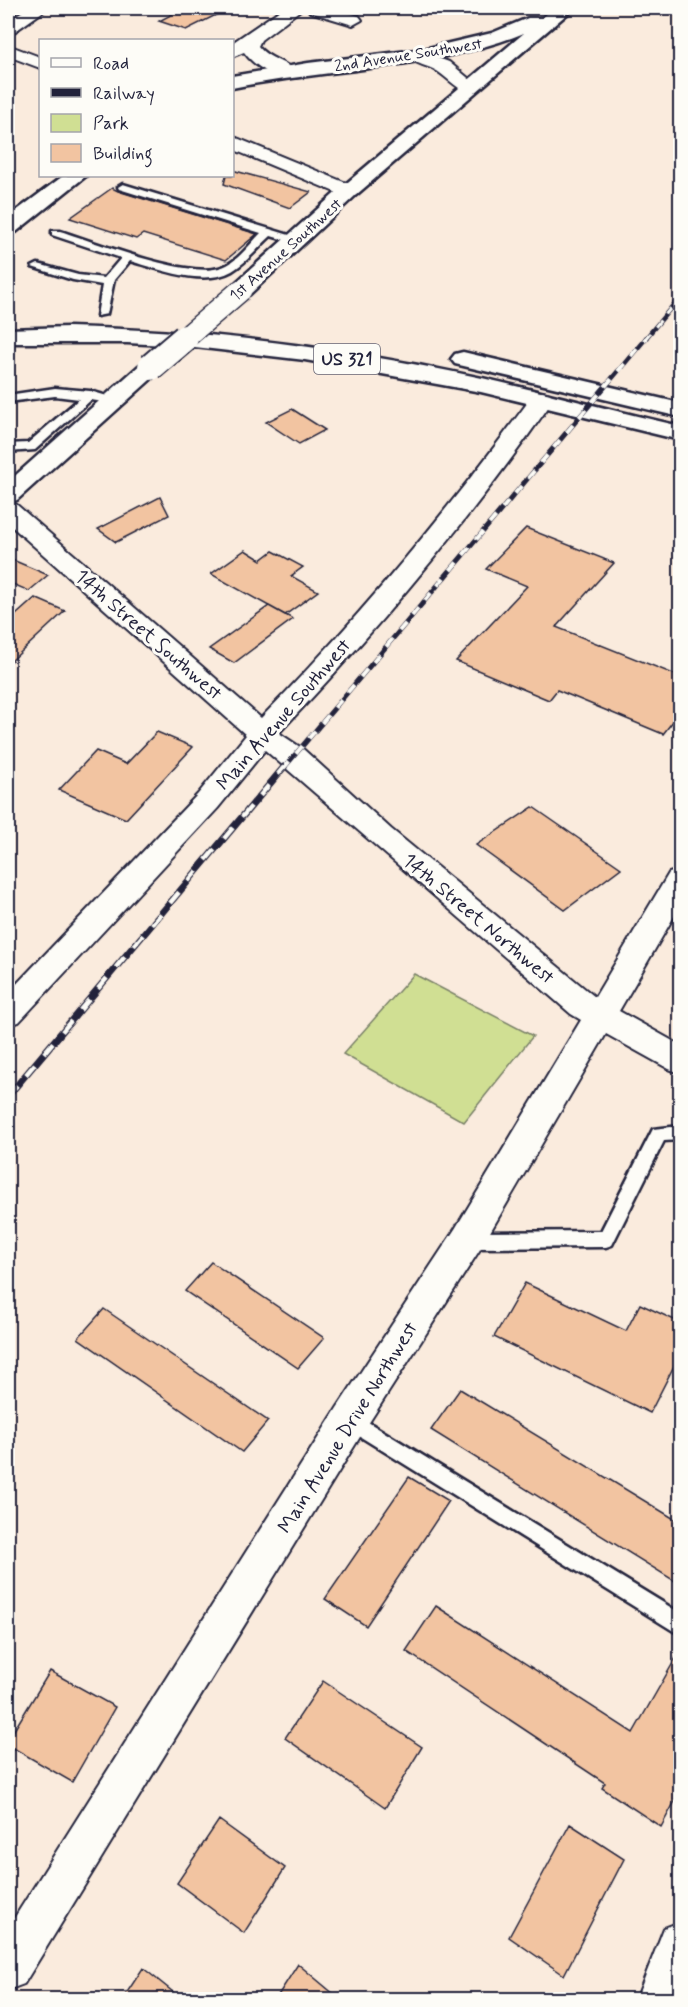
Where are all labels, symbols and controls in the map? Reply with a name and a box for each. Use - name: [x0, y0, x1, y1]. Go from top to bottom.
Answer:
- street label: 2nd Avenue Southwest: [333, 33, 484, 78]
- legend: [39, 39, 234, 177]
- text: Road: [93, 52, 129, 76]
- text: Railway: [93, 82, 155, 106]
- text: Park: [93, 112, 129, 136]
- text: Building: [93, 142, 153, 168]
- street label: 1st Avenue Southwest: [225, 194, 347, 306]
- road number: US 321: [314, 344, 380, 374]
- street label: 14th Street Southwest: [68, 563, 228, 707]
- street label: Main Avenue Southwest: [211, 633, 358, 797]
- street label: 14th Street Northwest: [396, 848, 560, 991]
- street label: Main Avenue Drive Northwest: [272, 1317, 425, 1539]

